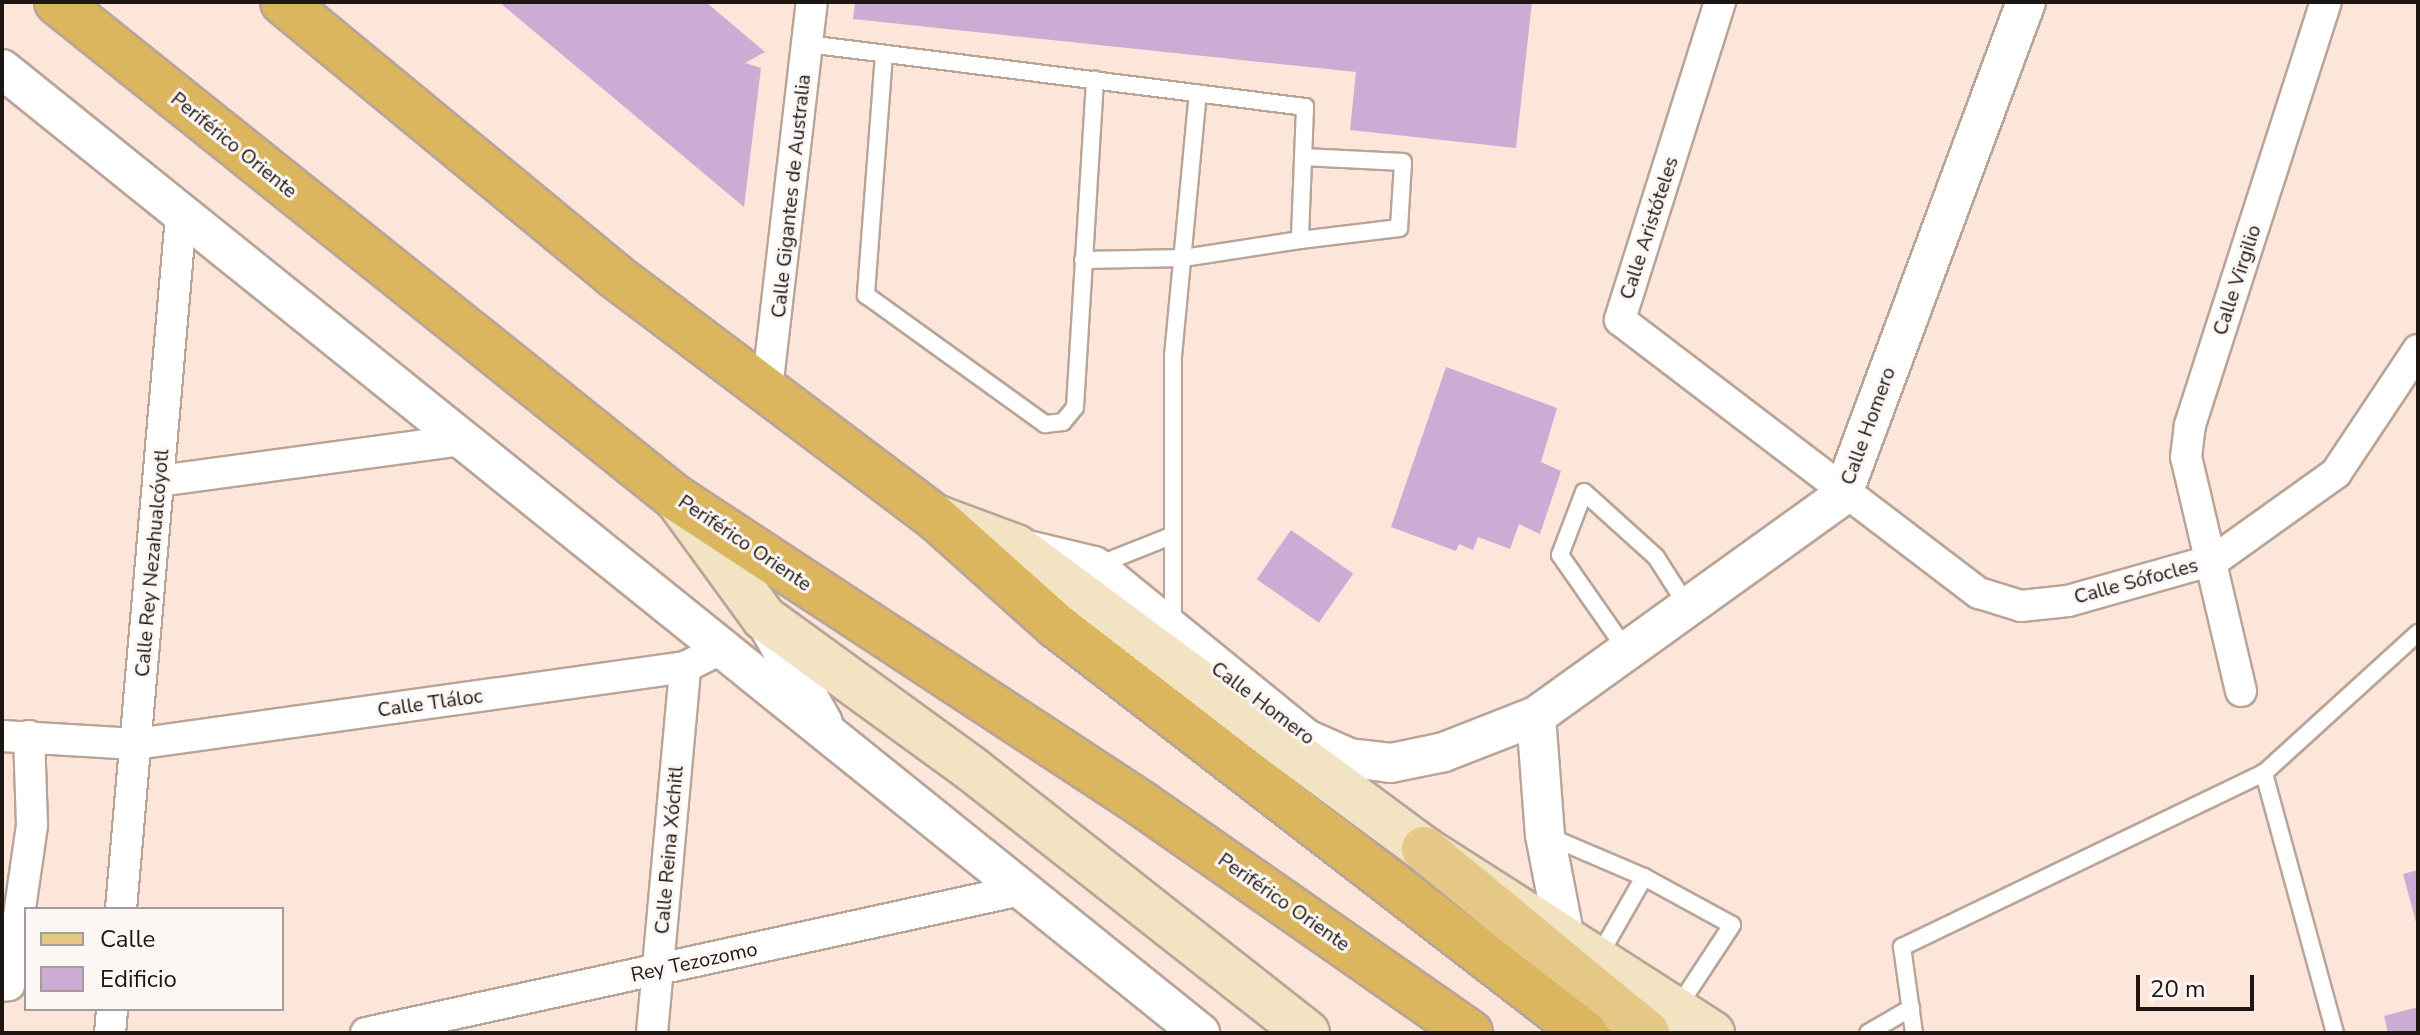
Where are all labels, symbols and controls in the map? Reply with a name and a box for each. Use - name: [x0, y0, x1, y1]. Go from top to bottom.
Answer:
- street label: Calle Gigantes de Australia: [766, 73, 816, 319]
- street label: Periférico Oriente: [166, 87, 302, 203]
- street label: Calle Aristóteles: [1615, 154, 1683, 302]
- street label: Calle Virgilio: [2208, 222, 2266, 338]
- street label: Calle Homero: [1836, 364, 1900, 488]
- street label: Calle Rey Nezahualcóyotl: [130, 448, 174, 678]
- street label: Periférico Oriente: [674, 490, 816, 596]
- street label: Calle Sófocles: [2071, 553, 2201, 609]
- street label: Calle Homero: [1206, 656, 1320, 750]
- street label: Calle Tláloc: [376, 684, 484, 722]
- street label: Calle Reina Xóchitl: [650, 765, 688, 935]
- street label: Periférico Oriente: [1213, 848, 1355, 956]
- legend: [24, 907, 284, 1011]
- text: Calle: [100, 923, 155, 955]
- street label: Rey Tezozomo: [629, 937, 759, 987]
- scale bar: [2140, 959, 2258, 1009]
- text: Edificio: [100, 963, 177, 995]
- text: 20 m: [2150, 973, 2206, 1005]

